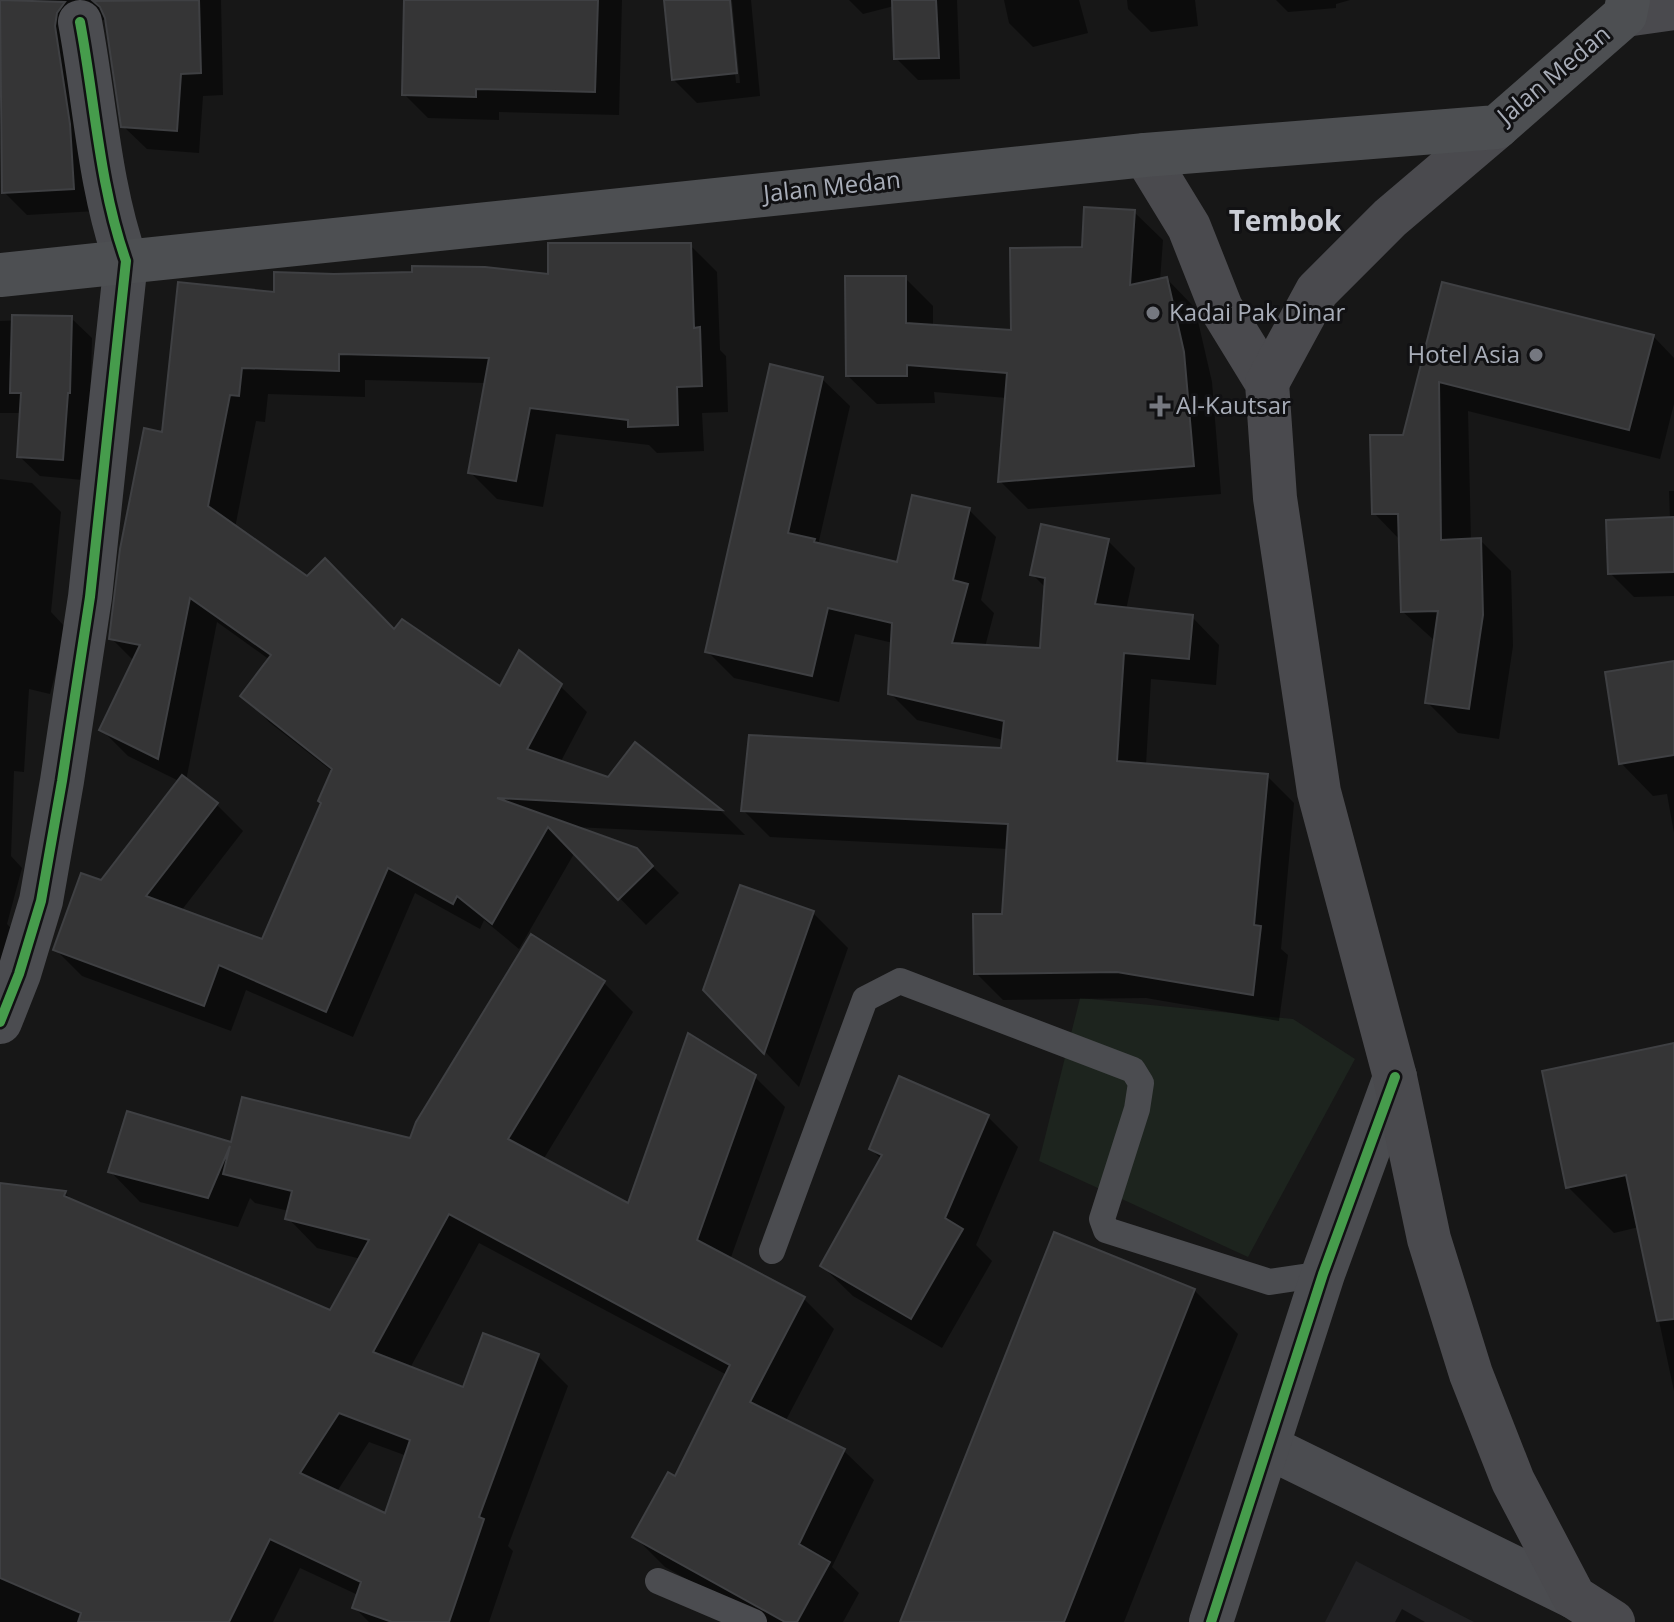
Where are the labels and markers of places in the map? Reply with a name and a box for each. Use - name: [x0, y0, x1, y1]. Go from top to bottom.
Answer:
- place label: Kadai Pak Dinar: [1169, 295, 1345, 328]
- marker: Kadai Pak Dinar: [1144, 304, 1162, 322]
- place label: Hotel Asia: [1408, 337, 1520, 370]
- marker: Hotel Asia: [1527, 346, 1545, 364]
- place label: Al-Kautsar: [1176, 388, 1291, 421]
- marker: Al-Kautsar: [1151, 397, 1169, 415]

